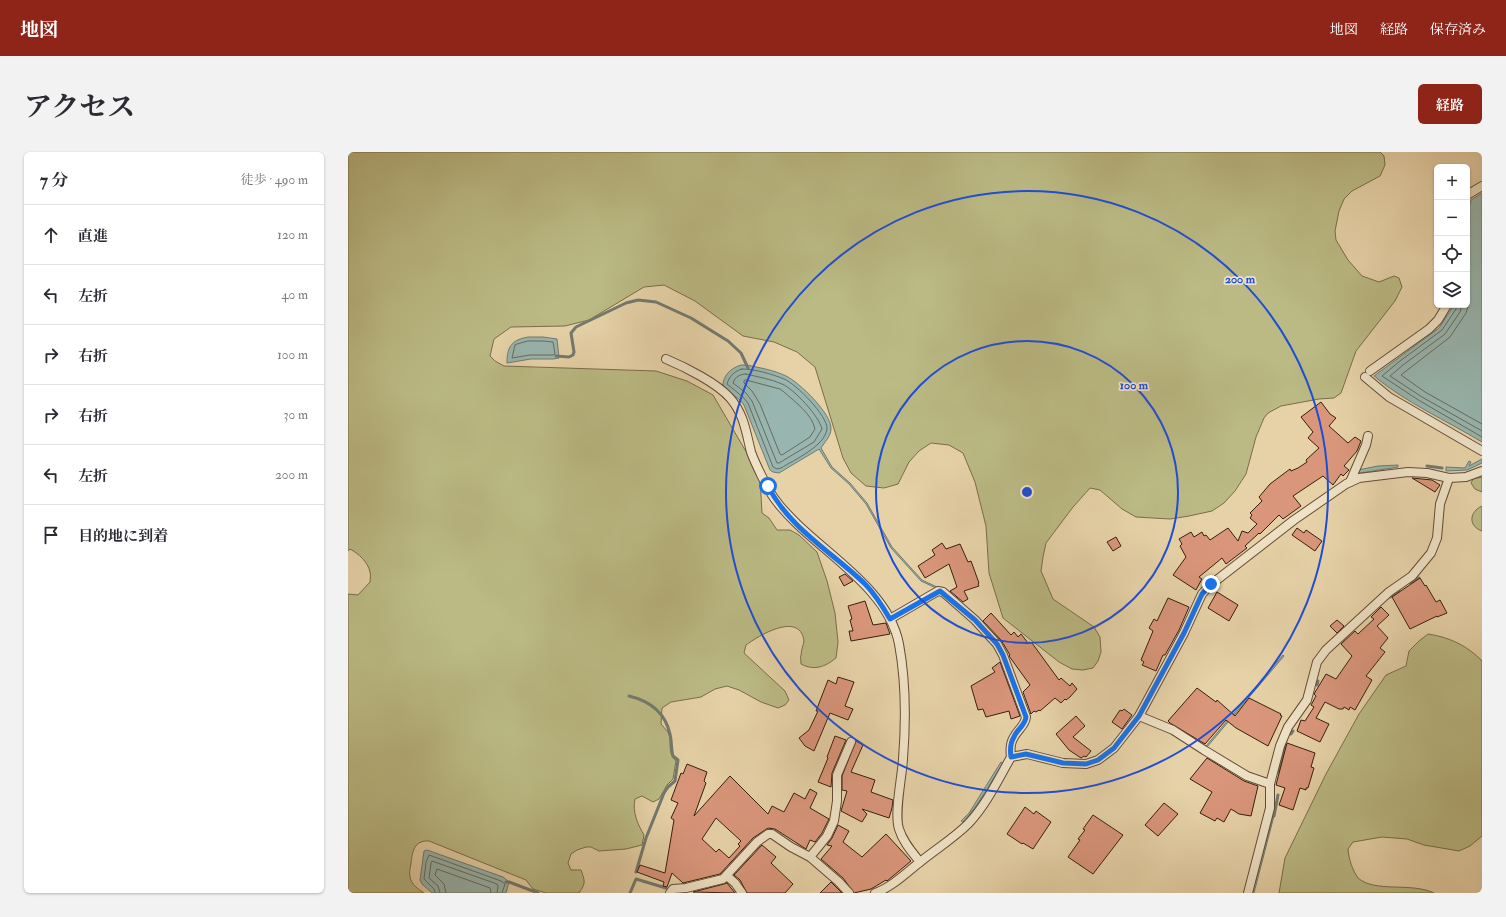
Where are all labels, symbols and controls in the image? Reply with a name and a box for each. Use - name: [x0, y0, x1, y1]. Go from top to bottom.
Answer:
- text: 地図: [20, 18, 58, 42]
- text: 地図: [1330, 21, 1358, 38]
- text: 経路: [1380, 21, 1408, 38]
- text: 保存済み: [1430, 21, 1486, 38]
- button: 経路: [1418, 84, 1482, 124]
- text: アクセス: [24, 90, 135, 125]
- map controls: [1434, 164, 1470, 308]
- button: +: [1434, 164, 1470, 200]
- text: 7 分: [40, 170, 68, 191]
- text: 徒歩 · 490 m: [241, 172, 308, 188]
- button: −: [1434, 200, 1470, 236]
- icon: ahead: [40, 224, 62, 246]
- text: 直進: [78, 227, 108, 246]
- text: 120 m: [277, 227, 308, 243]
- button: locate: [1434, 236, 1470, 272]
- text: 200 m: [1225, 272, 1256, 287]
- button: layers: [1434, 272, 1470, 308]
- icon: left: [40, 284, 62, 306]
- text: 左折: [78, 287, 108, 306]
- text: 40 m: [282, 287, 308, 303]
- icon: right: [40, 344, 62, 366]
- text: 右折: [78, 347, 108, 366]
- text: 100 m: [277, 347, 308, 363]
- text: 100 m: [1120, 378, 1149, 393]
- icon: right: [40, 404, 62, 426]
- text: 右折: [78, 407, 108, 426]
- text: 30 m: [284, 407, 308, 423]
- icon: left: [40, 464, 62, 486]
- text: 左折: [78, 467, 108, 486]
- text: 200 m: [275, 467, 308, 483]
- route start: [759, 477, 777, 495]
- centre of rings: [1020, 485, 1034, 499]
- icon: arrive: [40, 524, 62, 546]
- text: 目的地に到着: [78, 527, 168, 546]
- route end: [1202, 575, 1220, 593]

